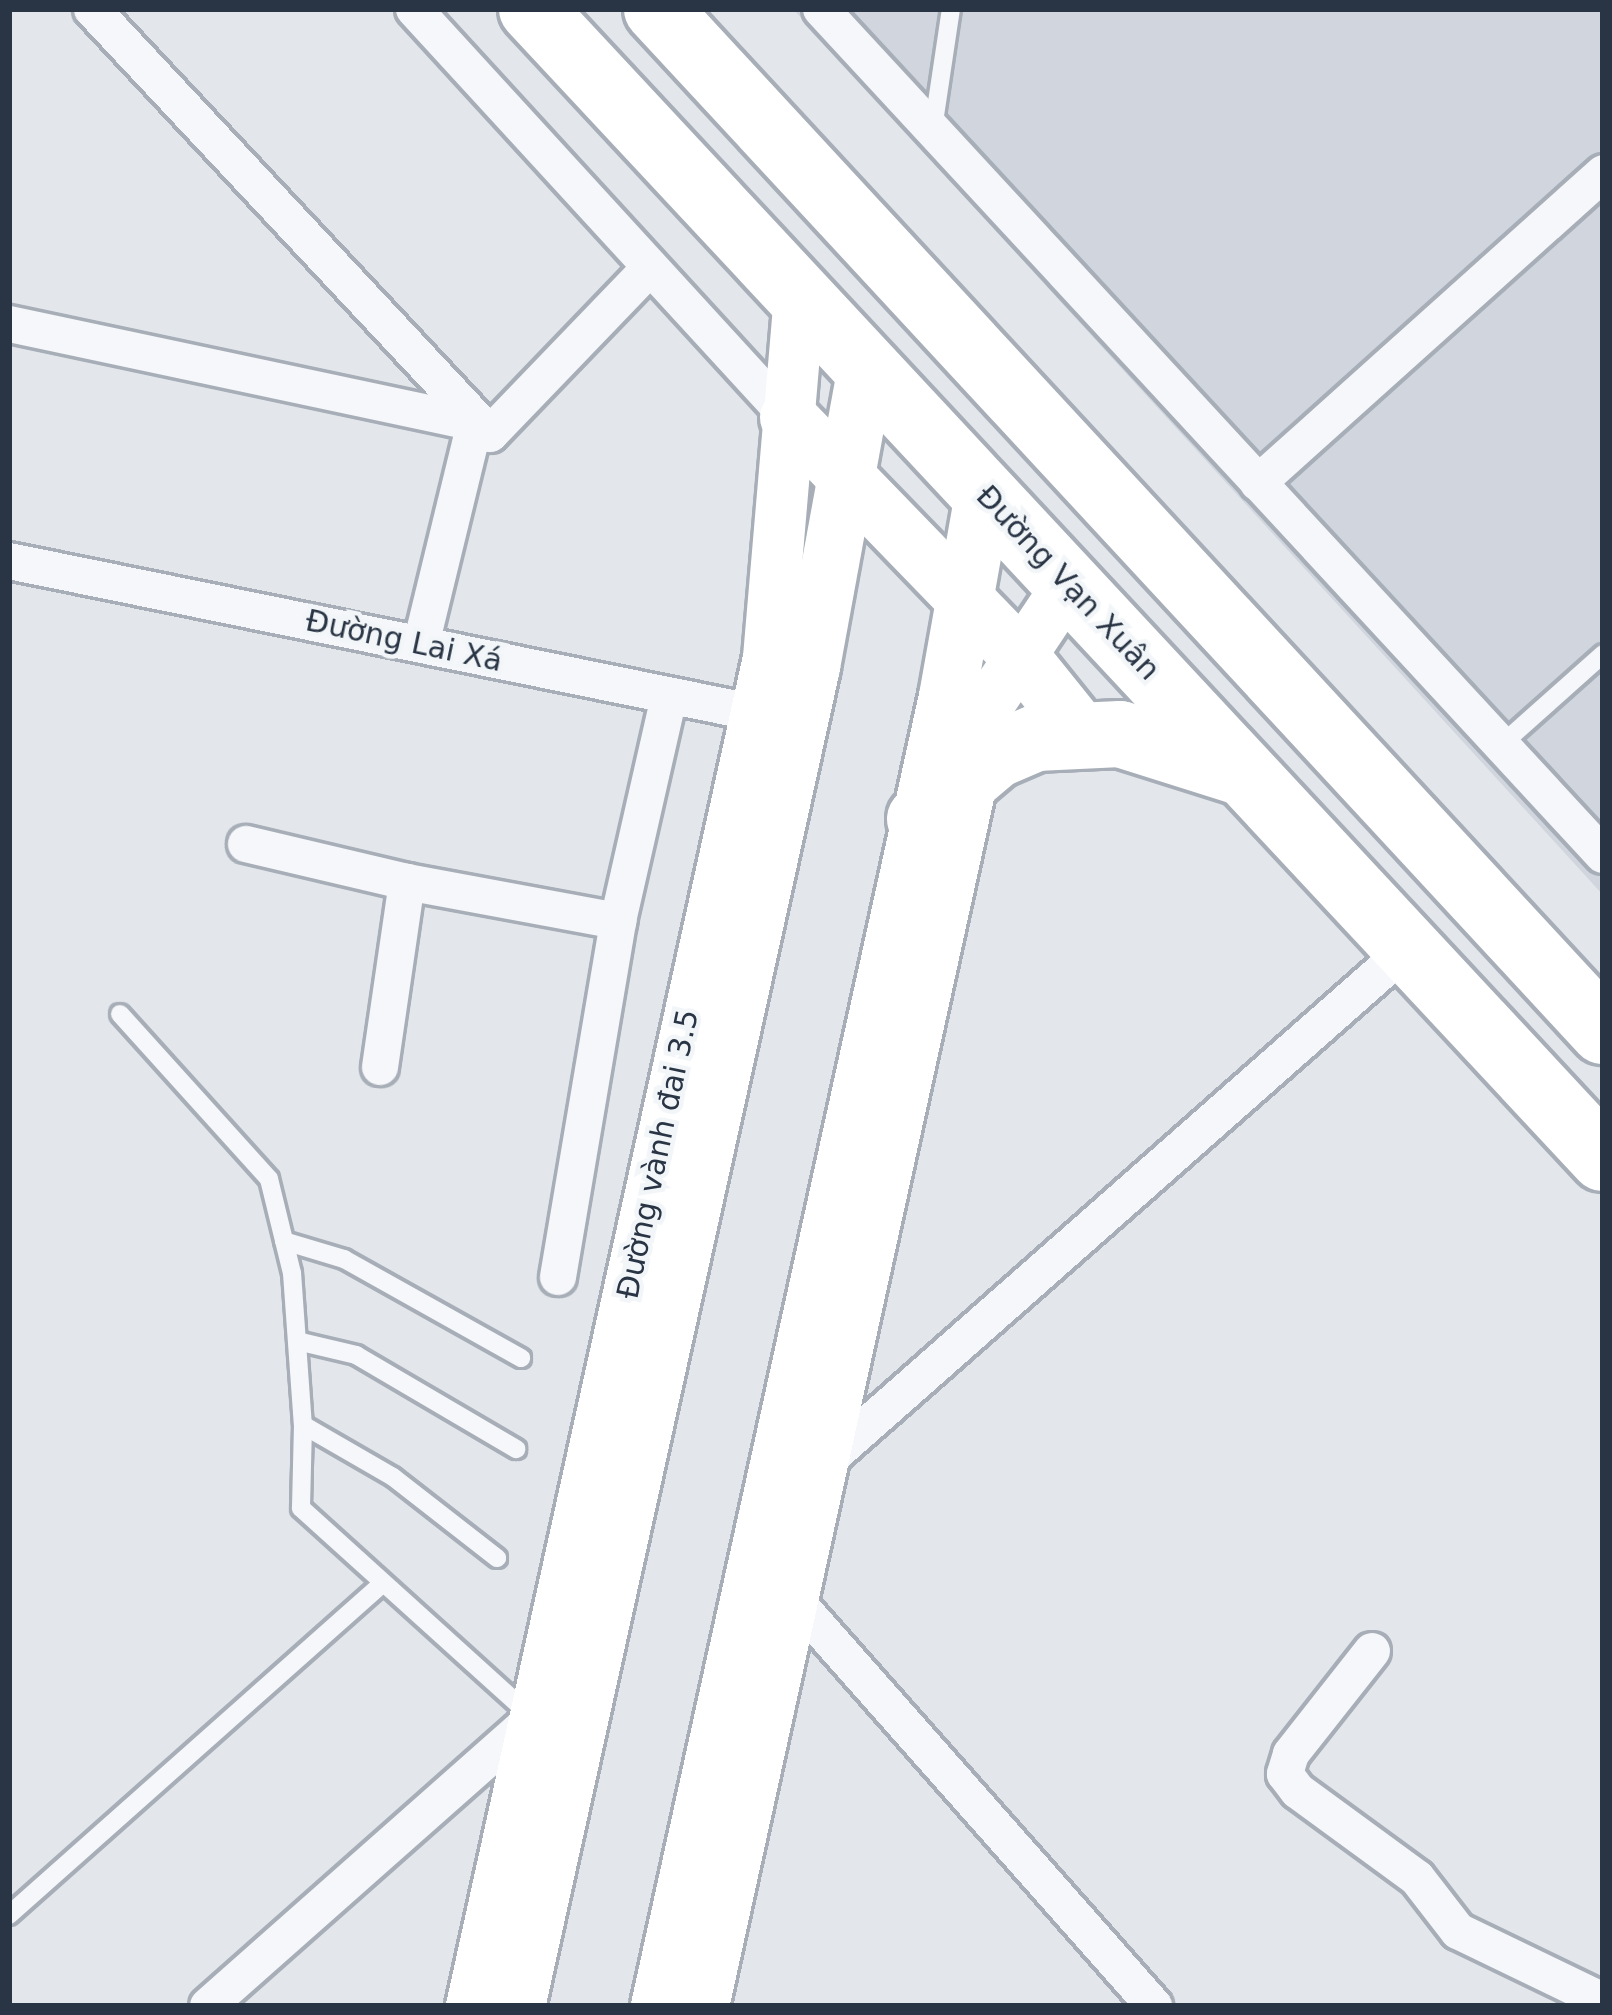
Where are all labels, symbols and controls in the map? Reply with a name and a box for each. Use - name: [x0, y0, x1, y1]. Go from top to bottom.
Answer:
- street label: Đường Vạn Xuân: [969, 478, 1167, 688]
- street label: Đường Lai Xá: [302, 603, 506, 679]
- street label: Đường vành đai 3.5: [610, 1006, 706, 1302]

